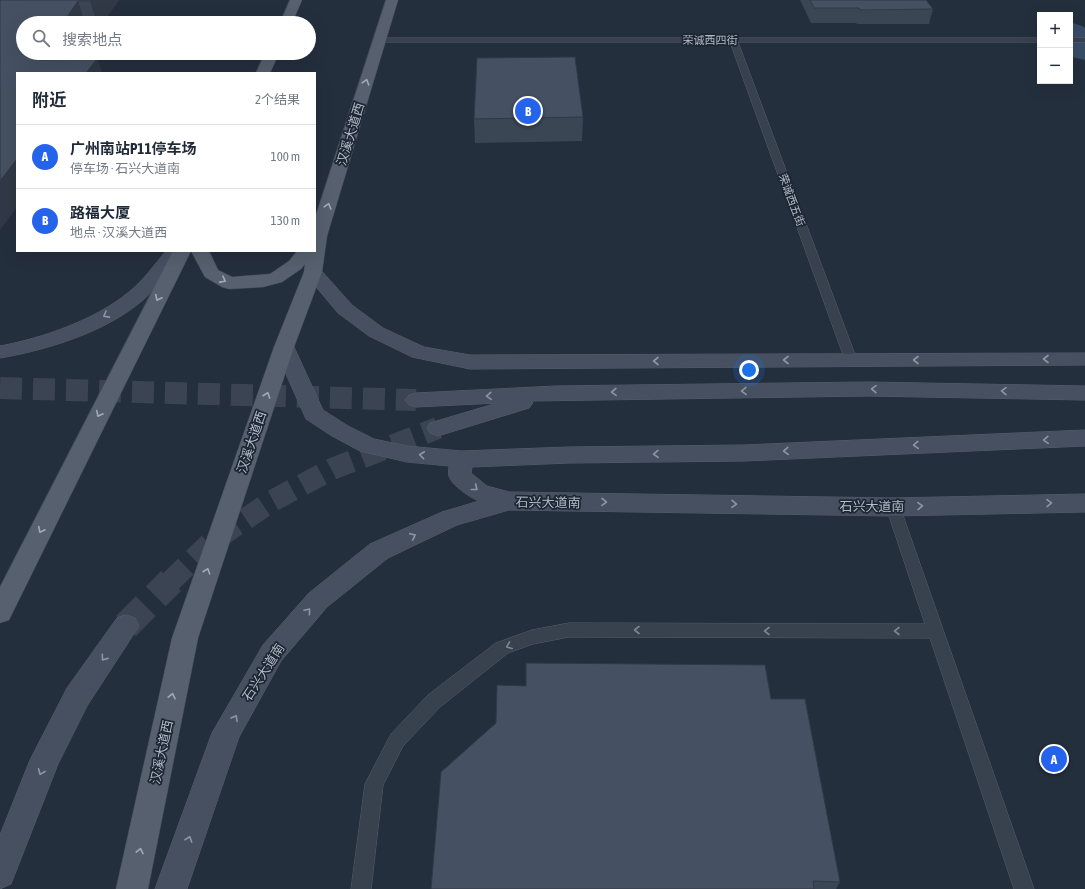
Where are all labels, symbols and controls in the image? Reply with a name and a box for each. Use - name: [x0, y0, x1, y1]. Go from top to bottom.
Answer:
- map controls: [1037, 12, 1073, 84]
- button: +: [1037, 12, 1073, 48]
- search box: [16, 16, 316, 60]
- icon: search: [30, 27, 52, 49]
- text: 搜索地点: [62, 31, 122, 48]
- street label: 荣诚西四街: [683, 34, 738, 46]
- button: −: [1037, 48, 1073, 84]
- one-way arrow: [361, 79, 370, 86]
- text: 附近: [32, 90, 66, 110]
- text: 2个结果: [255, 92, 300, 107]
- pin: B: [515, 96, 541, 126]
- street label: 汉溪大道西: [334, 101, 367, 167]
- text: 广州南站P11停车场: [70, 140, 196, 157]
- text: A: [42, 149, 48, 164]
- text: 100 m: [271, 149, 300, 164]
- text: 停车场 · 石兴大道南: [70, 161, 180, 176]
- street label: 荣诚西五街: [777, 172, 807, 228]
- one-way arrow: [323, 203, 331, 210]
- text: 路福大厦: [70, 204, 130, 221]
- text: B: [42, 213, 48, 228]
- text: 130 m: [271, 213, 300, 228]
- text: 地点 · 汉溪大道西: [70, 225, 167, 240]
- one-way arrow: [219, 275, 226, 283]
- one-way arrow: [155, 294, 163, 302]
- one-way arrow: [103, 310, 110, 318]
- one-way arrow: [1043, 355, 1049, 363]
- one-way arrow: [783, 356, 789, 364]
- one-way arrow: [913, 356, 919, 364]
- one-way arrow: [653, 357, 659, 365]
- your location: [739, 360, 759, 380]
- one-way arrow: [871, 385, 877, 394]
- one-way arrow: [741, 387, 747, 395]
- one-way arrow: [1001, 387, 1007, 395]
- one-way arrow: [611, 388, 617, 396]
- one-way arrow: [262, 392, 271, 399]
- one-way arrow: [486, 392, 492, 401]
- street label: 汉溪大道西: [234, 409, 269, 475]
- one-way arrow: [97, 410, 104, 418]
- one-way arrow: [1043, 435, 1049, 444]
- one-way arrow: [913, 441, 919, 450]
- one-way arrow: [783, 447, 789, 455]
- one-way arrow: [653, 450, 659, 458]
- one-way arrow: [419, 451, 425, 460]
- one-way arrow: [471, 483, 478, 490]
- street label: 石兴大道南: [515, 494, 581, 511]
- one-way arrow: [601, 498, 607, 507]
- street label: 石兴大道南: [839, 499, 905, 514]
- one-way arrow: [1046, 499, 1052, 507]
- one-way arrow: [731, 500, 737, 508]
- one-way arrow: [917, 502, 923, 510]
- one-way arrow: [38, 526, 46, 534]
- one-way arrow: [408, 533, 416, 541]
- one-way arrow: [203, 568, 211, 575]
- one-way arrow: [303, 608, 310, 616]
- one-way arrow: [634, 626, 640, 634]
- one-way arrow: [764, 627, 770, 635]
- one-way arrow: [894, 627, 900, 635]
- street label: 石兴大道南: [239, 641, 287, 704]
- one-way arrow: [505, 641, 512, 649]
- one-way arrow: [102, 654, 109, 661]
- one-way arrow: [168, 693, 176, 699]
- one-way arrow: [230, 715, 237, 722]
- street label: 汉溪大道西: [147, 719, 176, 785]
- pin: A: [1041, 744, 1067, 774]
- one-way arrow: [37, 768, 45, 775]
- one-way arrow: [184, 836, 192, 843]
- one-way arrow: [135, 848, 143, 854]

